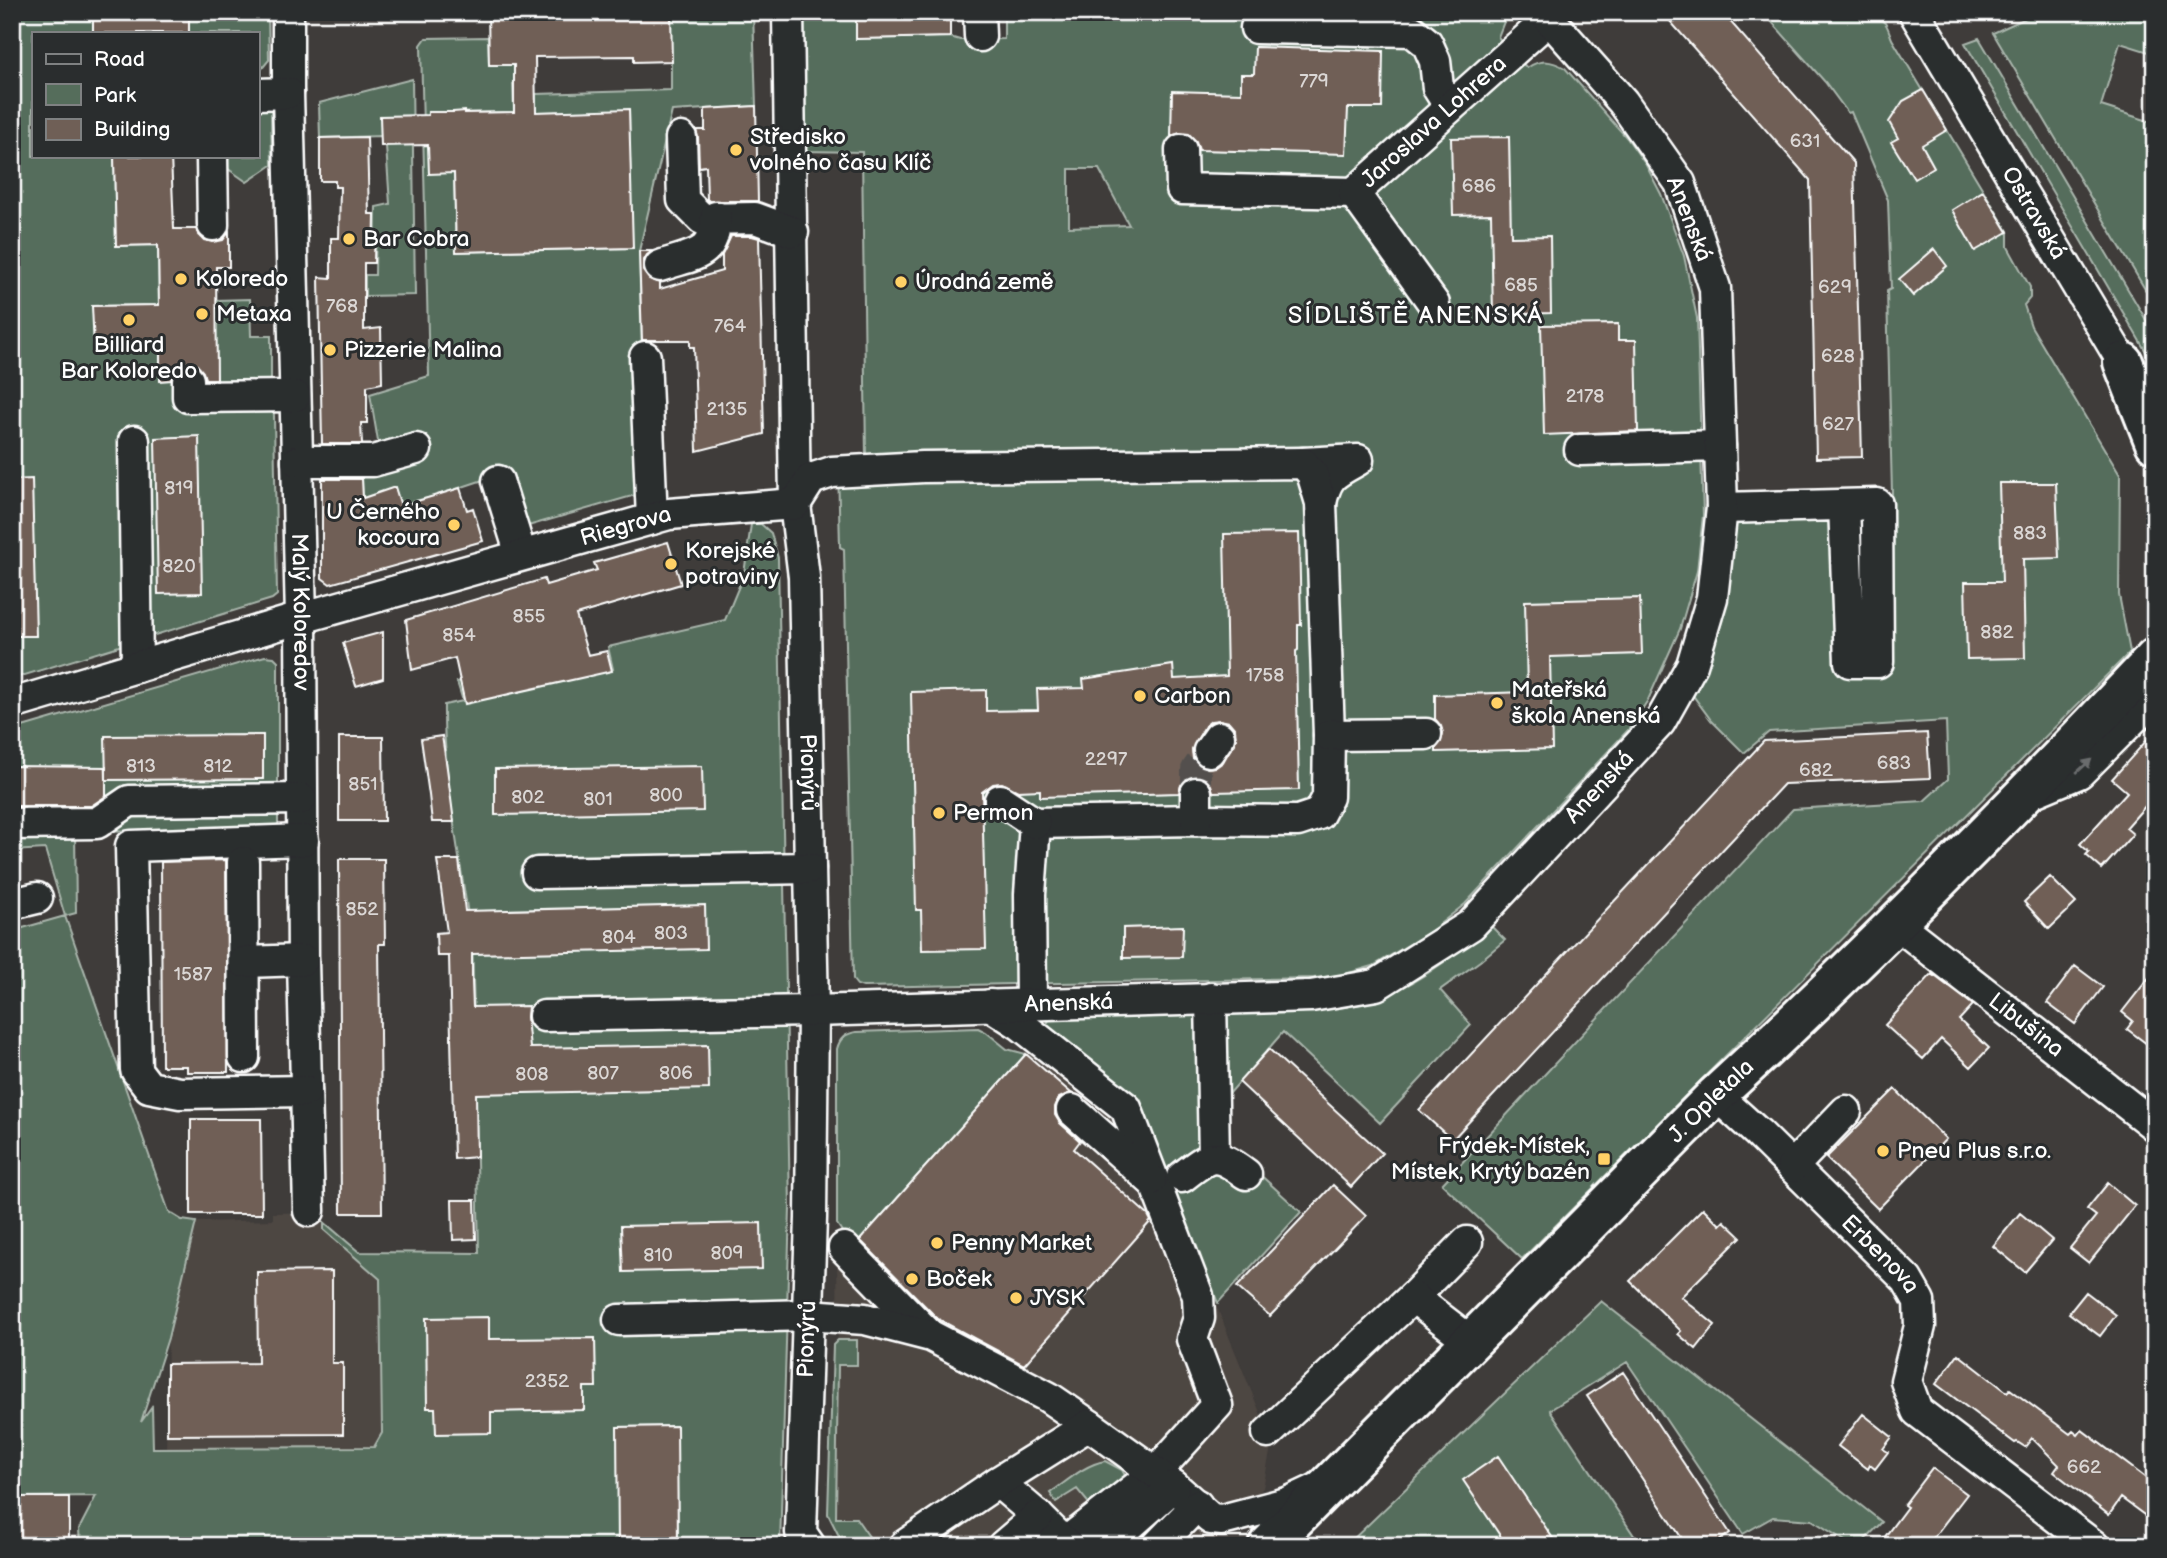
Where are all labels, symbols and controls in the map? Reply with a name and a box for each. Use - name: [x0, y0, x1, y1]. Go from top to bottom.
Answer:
- legend: [32, 32, 259, 158]
- text: Road: [94, 47, 145, 72]
- street label: Jaroslava Lohrera: [1355, 50, 1512, 194]
- house number: 779: [1299, 70, 1329, 93]
- text: Park: [94, 83, 137, 108]
- text: Building: [94, 117, 170, 142]
- place label: Středisko volného času Klíč: [749, 123, 931, 177]
- house number: 631: [1790, 130, 1820, 153]
- marker: Středisko volného času Klíč: [728, 142, 744, 158]
- street label: Ostravská: [1995, 161, 2072, 264]
- street label: Anenská: [1660, 172, 1718, 266]
- house number: 686: [1462, 175, 1496, 198]
- place label: Bar Cobra: [363, 225, 470, 253]
- marker: Bar Cobra: [341, 231, 357, 247]
- place label: Koloredo: [195, 265, 288, 293]
- place label: Úrodná země: [915, 268, 1054, 296]
- marker: Koloredo: [173, 271, 189, 287]
- marker: Úrodná země: [893, 274, 909, 290]
- house number: 685: [1504, 274, 1538, 297]
- house number: 629: [1818, 276, 1852, 299]
- house number: 768: [326, 295, 358, 318]
- place label: Metaxa: [216, 300, 292, 328]
- district label: SÍDLIŠTĚ ANENSKÁ: [1288, 300, 1544, 330]
- marker: Metaxa: [194, 306, 210, 322]
- marker: Billiard Bar Koloredo: [121, 312, 137, 328]
- house number: 764: [714, 315, 747, 338]
- place label: Billiard Bar Koloredo: [61, 331, 197, 385]
- place label: Pizzerie Malina: [344, 336, 502, 364]
- marker: Pizzerie Malina: [322, 342, 338, 358]
- house number: 628: [1821, 345, 1855, 368]
- house number: 2178: [1566, 385, 1604, 408]
- house number: 2135: [707, 398, 748, 421]
- house number: 627: [1822, 413, 1855, 436]
- house number: 819: [164, 477, 194, 500]
- place label: U Černého kocoura: [326, 497, 440, 552]
- street label: Riegrova: [577, 500, 674, 552]
- marker: U Černého kocoura: [446, 517, 462, 533]
- house number: 883: [2013, 522, 2047, 545]
- street label: Malý Koloredov: [285, 533, 315, 692]
- place label: Korejské potraviny: [685, 537, 779, 591]
- house number: 820: [162, 555, 196, 578]
- marker: Korejské potraviny: [663, 556, 679, 572]
- house number: 855: [513, 605, 546, 628]
- house number: 882: [1980, 621, 2014, 644]
- house number: 854: [442, 624, 476, 647]
- house number: 1758: [1246, 664, 1284, 687]
- place label: Mateřská škola Anenská: [1511, 676, 1661, 730]
- place label: Carbon: [1154, 682, 1231, 710]
- marker: Carbon: [1132, 688, 1148, 704]
- marker: Mateřská škola Anenská: [1489, 695, 1505, 711]
- street label: Pionýrů: [793, 733, 823, 811]
- street label: Anenská: [1559, 745, 1640, 829]
- house number: 2297: [1085, 748, 1128, 771]
- house number: 683: [1877, 752, 1911, 775]
- house number: 813: [126, 755, 156, 778]
- house number: 812: [203, 755, 234, 778]
- one-way arrow: [2075, 758, 2093, 774]
- house number: 682: [1799, 759, 1834, 782]
- house number: 851: [348, 773, 378, 796]
- house number: 800: [649, 784, 683, 807]
- house number: 802: [511, 786, 546, 809]
- house number: 801: [583, 788, 613, 811]
- place label: Permon: [953, 799, 1034, 827]
- marker: Permon: [931, 805, 947, 821]
- house number: 852: [345, 898, 379, 921]
- house number: 803: [654, 922, 688, 945]
- house number: 804: [602, 926, 636, 949]
- house number: 1587: [174, 963, 213, 986]
- street label: Libušina: [1983, 987, 2070, 1063]
- street label: Anenská: [1024, 988, 1114, 1019]
- street label: J. Opletala: [1662, 1053, 1760, 1149]
- house number: 807: [587, 1062, 619, 1085]
- house number: 806: [659, 1062, 693, 1085]
- house number: 808: [515, 1063, 549, 1086]
- place label: Frýdek-Místek, Místek, Krytý bazén: [1391, 1132, 1590, 1186]
- place label: Pneu Plus s.r.o.: [1897, 1137, 2051, 1165]
- marker: Pneu Plus s.r.o.: [1875, 1143, 1891, 1159]
- marker: Frýdek-Místek, Místek, Krytý bazén: [1596, 1151, 1612, 1167]
- street label: Erbenova: [1835, 1209, 1926, 1298]
- place label: Penny Market: [951, 1229, 1092, 1257]
- marker: Penny Market: [929, 1235, 945, 1251]
- house number: 809: [710, 1242, 744, 1265]
- house number: 810: [643, 1244, 673, 1267]
- place label: Boček: [926, 1265, 993, 1293]
- marker: Boček: [904, 1271, 920, 1287]
- place label: JYSK: [1030, 1284, 1085, 1312]
- marker: JYSK: [1008, 1290, 1024, 1306]
- street label: Pionýrů: [792, 1300, 822, 1378]
- house number: 2352: [525, 1370, 570, 1393]
- house number: 662: [2067, 1456, 2102, 1479]

